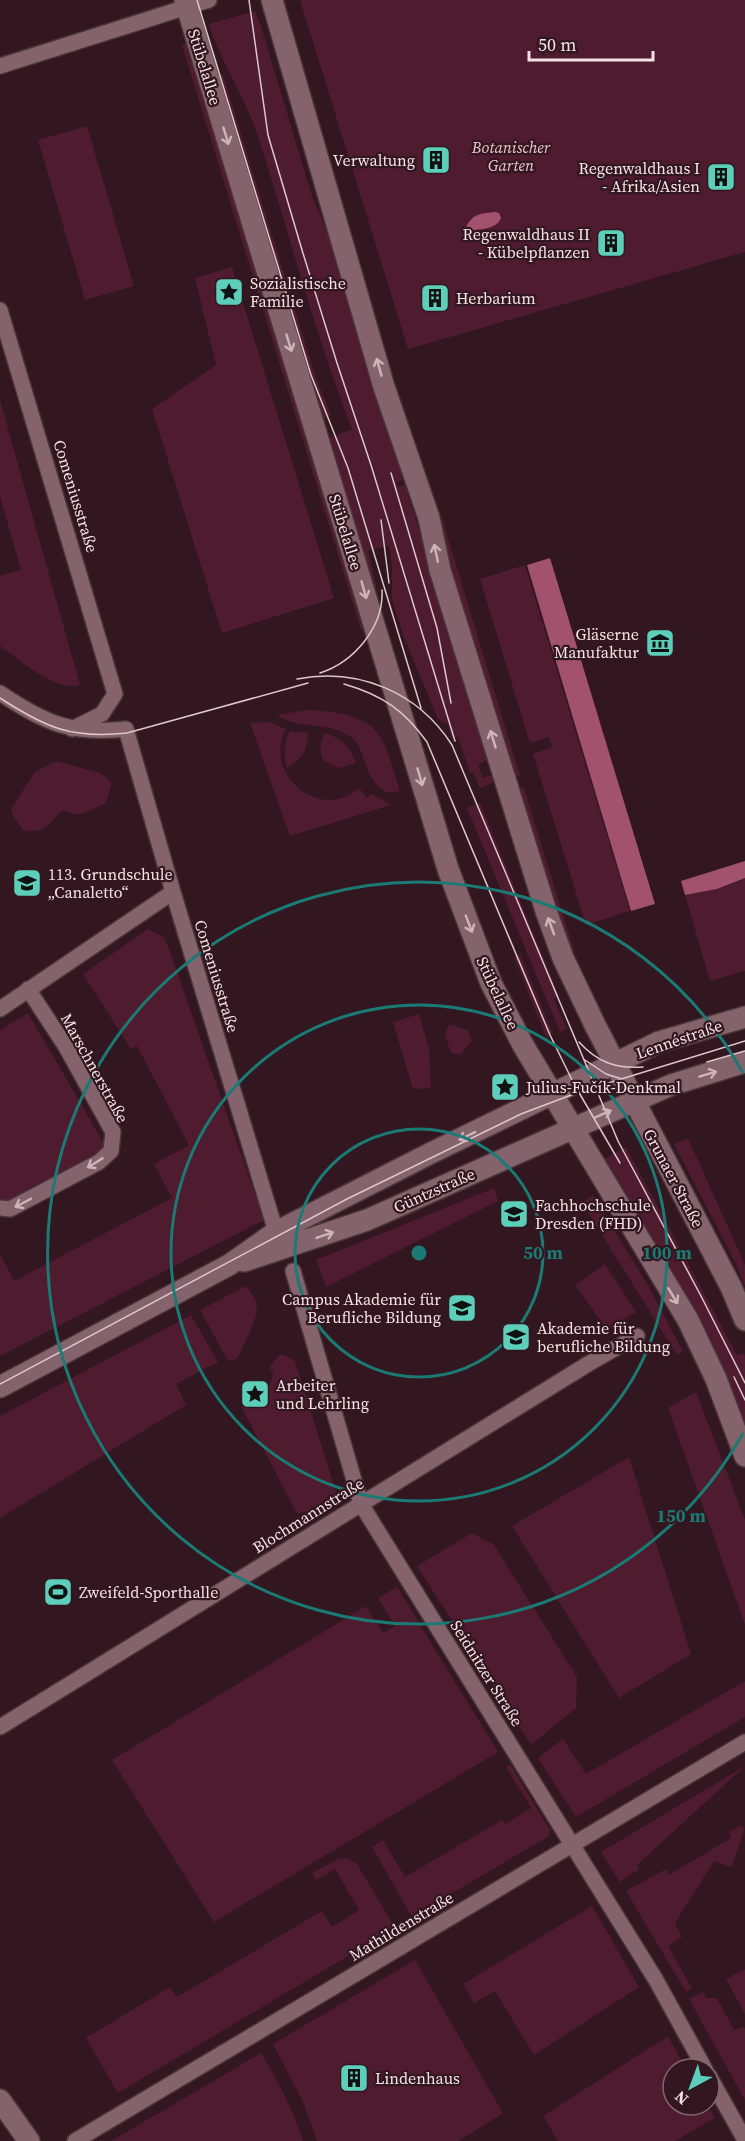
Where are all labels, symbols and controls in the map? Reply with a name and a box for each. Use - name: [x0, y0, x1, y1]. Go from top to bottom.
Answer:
- scale bar: [529, 24, 654, 62]
- street label: Stübelallee: [183, 26, 227, 108]
- text: 50 m: [538, 32, 576, 57]
- one-way arrow: [221, 126, 232, 145]
- park label: Botanischer Garten: [471, 136, 551, 176]
- building icon: Verwaltung: [420, 144, 452, 176]
- place label: Verwaltung: [333, 149, 415, 171]
- place label: Regenwaldhaus I - Afrika/Asien: [578, 157, 700, 197]
- building icon: Regenwaldhaus I - Afrika/Asien: [705, 161, 737, 193]
- place label: Regenwaldhaus II - Kübelpflanzen: [462, 223, 590, 263]
- building icon: Regenwaldhaus II - Kübelpflanzen: [595, 227, 627, 259]
- place label: Sozialistische Familie: [250, 272, 346, 312]
- place icon: Sozialistische Familie: [213, 276, 245, 308]
- building icon: Herbarium: [419, 282, 451, 314]
- place label: Herbarium: [456, 287, 536, 309]
- one-way arrow: [284, 333, 295, 352]
- one-way arrow: [373, 358, 384, 377]
- street label: Comeniusstraße: [48, 437, 104, 555]
- street label: Stübelallee: [324, 491, 368, 573]
- one-way arrow: [430, 544, 442, 563]
- one-way arrow: [358, 580, 370, 599]
- place label: Gläserne Manufaktur: [554, 623, 639, 663]
- museum icon: Gläserne Manufaktur: [644, 627, 676, 659]
- one-way arrow: [487, 730, 498, 749]
- one-way arrow: [415, 767, 426, 786]
- place label: 113. Grundschule „Canaletto“: [48, 863, 173, 903]
- school or university icon: 113. Grundschule „Canaletto“: [11, 867, 43, 899]
- one-way arrow: [464, 914, 475, 933]
- street label: Comeniusstraße: [189, 917, 245, 1035]
- one-way arrow: [545, 917, 556, 935]
- street label: Stübelallee: [471, 953, 525, 1033]
- street label: Marschnerstraße: [56, 1009, 134, 1127]
- street label: Lennéstraße: [633, 1014, 725, 1064]
- one-way arrow: [698, 1068, 717, 1079]
- place icon: Julius-Fučík-Denkmal: [489, 1071, 521, 1103]
- place label: Julius-Fučík-Denkmal: [525, 1076, 681, 1098]
- one-way arrow: [593, 1108, 611, 1120]
- street label: Grunaer Straße: [639, 1125, 709, 1231]
- one-way arrow: [458, 1130, 476, 1142]
- one-way arrow: [86, 1157, 103, 1170]
- street label: Güntzstraße: [390, 1162, 478, 1218]
- place label: Fachhochschule Dresden (FHD): [535, 1194, 651, 1234]
- one-way arrow: [14, 1198, 32, 1209]
- school or university icon: Fachhochschule Dresden (FHD): [498, 1198, 530, 1230]
- one-way arrow: [315, 1228, 334, 1239]
- text: 50 m: [523, 1240, 563, 1265]
- text: 100 m: [642, 1240, 692, 1265]
- centre of rings: [409, 1243, 429, 1263]
- one-way arrow: [668, 1287, 680, 1304]
- place label: Campus Akademie für Berufliche Bildung: [282, 1288, 441, 1328]
- school or university icon: Campus Akademie für Berufliche Bildung: [446, 1292, 478, 1324]
- place label: Akademie für berufliche Bildung: [537, 1317, 670, 1357]
- school or university icon: Akademie für berufliche Bildung: [500, 1321, 532, 1353]
- place label: Arbeiter und Lehrling: [276, 1374, 369, 1414]
- place icon: Arbeiter und Lehrling: [239, 1378, 271, 1410]
- street label: Blochmannstraße: [248, 1472, 368, 1558]
- text: 150 m: [656, 1503, 706, 1528]
- sports icon: Zweifeld-Sporthalle: [42, 1576, 74, 1608]
- place label: Zweifeld-Sporthalle: [79, 1581, 218, 1603]
- street label: Seidnitzer Straße: [445, 1616, 529, 1730]
- street label: Mathildenstraße: [345, 1886, 457, 1966]
- north arrow: [661, 2057, 721, 2117]
- building icon: Lindenhaus: [338, 2062, 370, 2094]
- place label: Lindenhaus: [375, 2067, 460, 2089]
- text: N: [669, 2086, 693, 2110]

